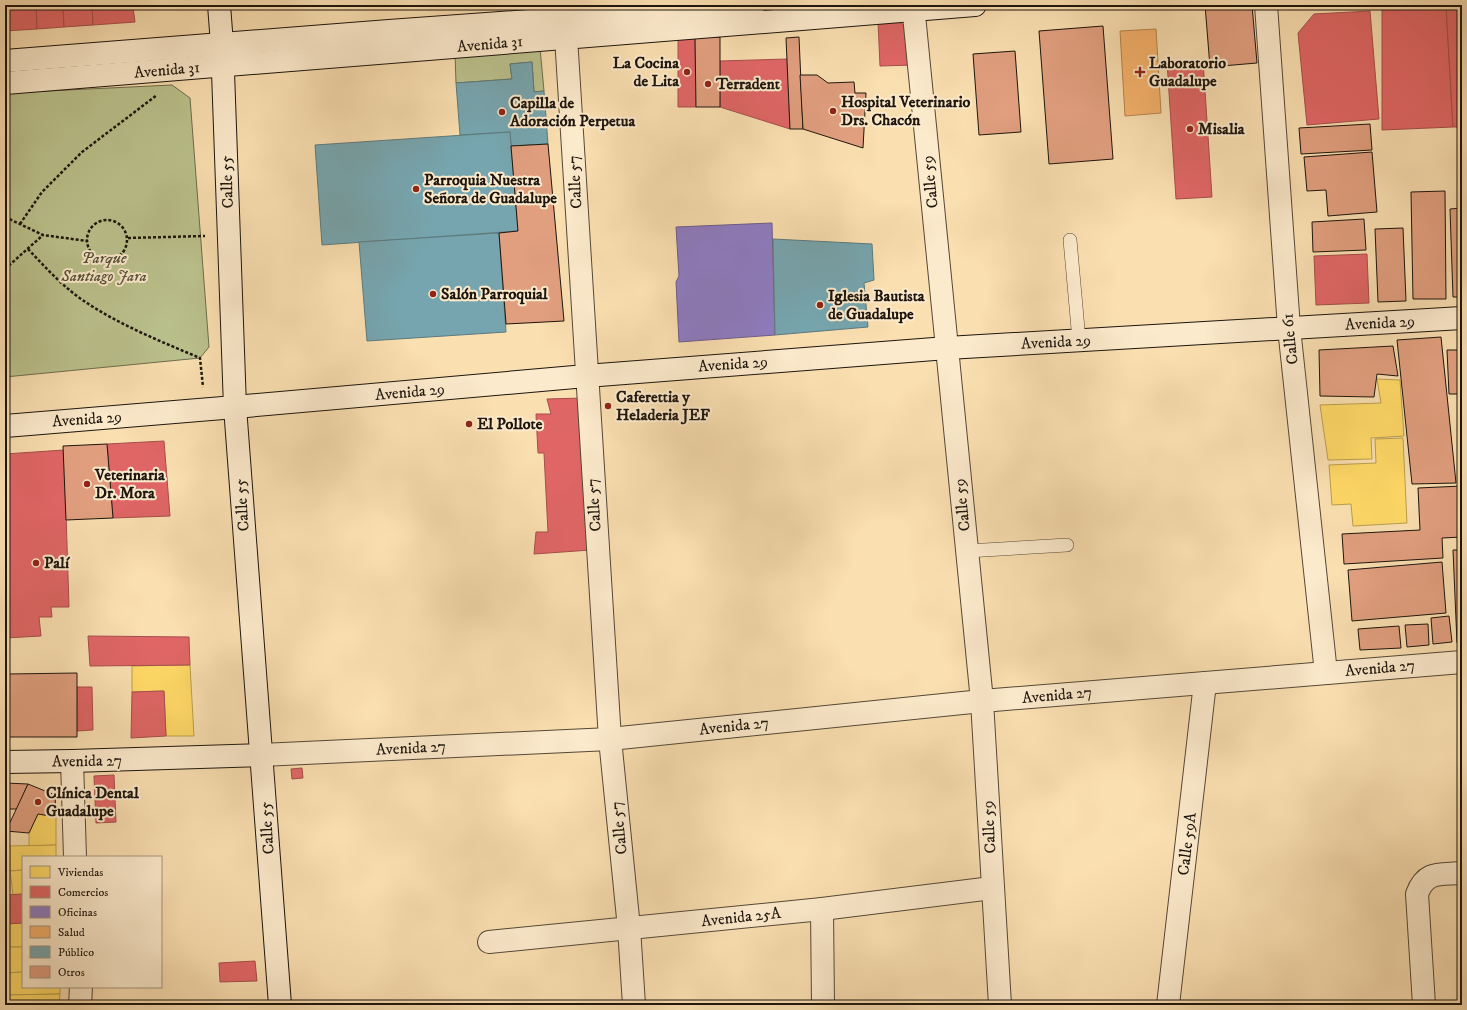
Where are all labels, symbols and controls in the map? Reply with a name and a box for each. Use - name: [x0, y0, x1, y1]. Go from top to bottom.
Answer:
- street label: Avenida 31: [456, 31, 524, 57]
- place label: La Cocina de Lita: [613, 53, 680, 91]
- place label: Laboratorio Guadalupe: [1149, 53, 1226, 91]
- street label: Avenida 31: [133, 57, 201, 83]
- marker: Laboratorio Guadalupe: [1134, 66, 1146, 78]
- marker: La Cocina de Lita: [682, 67, 692, 77]
- place label: Terradent: [715, 74, 781, 94]
- marker: Terradent: [703, 79, 713, 89]
- place label: Hospital Veterinario Drs. Chacón: [841, 92, 971, 130]
- place label: Capilla de Adoración Perpetua: [509, 93, 636, 131]
- marker: Hospital Veterinario Drs. Chacón: [828, 106, 838, 116]
- marker: Capilla de Adoración Perpetua: [497, 107, 507, 117]
- place label: Misalia: [1198, 119, 1246, 139]
- marker: Misalia: [1185, 124, 1195, 134]
- street label: Calle 55: [216, 155, 238, 209]
- street label: Calle 57: [564, 155, 586, 209]
- street label: Calle 59: [917, 155, 943, 209]
- place label: Parroquia Nuestra Señora de Guadalupe: [424, 170, 557, 208]
- marker: Parroquia Nuestra Señora de Guadalupe: [411, 184, 421, 194]
- park label: Parque Santiago Jara: [60, 248, 147, 286]
- place label: Salón Parroquial: [441, 284, 549, 305]
- place label: Iglesia Bautista de Guadalupe: [828, 286, 926, 324]
- marker: Salón Parroquial: [428, 289, 438, 299]
- marker: Iglesia Bautista de Guadalupe: [815, 300, 825, 310]
- street label: Avenida 29: [1345, 311, 1415, 335]
- street label: Calle 61: [1277, 312, 1303, 365]
- street label: Avenida 29: [1021, 330, 1091, 354]
- street label: Avenida 29: [697, 352, 769, 376]
- street label: Avenida 29: [374, 379, 446, 405]
- place label: Caferettia y Heladeria JEF: [616, 387, 710, 425]
- marker: Caferettia y Heladeria JEF: [603, 401, 613, 411]
- street label: Avenida 29: [51, 407, 123, 431]
- place label: El Pollote: [477, 414, 543, 434]
- marker: El Pollote: [464, 419, 474, 429]
- place label: Veterinaria Dr. Mora: [94, 465, 166, 503]
- street label: Calle 55: [230, 478, 254, 532]
- street label: Calle 57: [582, 478, 606, 532]
- street label: Calle 59: [949, 478, 975, 532]
- marker: Veterinaria Dr. Mora: [82, 479, 92, 489]
- place label: Palí: [44, 553, 71, 573]
- marker: Palí: [31, 558, 41, 568]
- street label: Avenida 27: [1344, 655, 1416, 681]
- street label: Avenida 27: [1021, 682, 1093, 708]
- street label: Avenida 27: [698, 712, 770, 740]
- street label: Avenida 27: [375, 736, 447, 760]
- street label: Avenida 27: [52, 750, 122, 772]
- place label: Clínica Dental Guadalupe: [46, 783, 140, 821]
- marker: Clínica Dental Guadalupe: [33, 797, 43, 807]
- street label: Calle 57: [606, 800, 632, 856]
- street label: Calle 59: [978, 800, 1000, 854]
- street label: Calle 55: [255, 801, 279, 855]
- street label: Calle 59A: [1173, 811, 1201, 877]
- legend: [22, 856, 162, 988]
- text: Viviendas: [57, 865, 103, 880]
- text: Comercios: [58, 885, 108, 900]
- street label: Avenida 25A: [700, 903, 783, 931]
- text: Oficinas: [58, 905, 97, 920]
- text: Salud: [58, 925, 85, 940]
- text: Público: [58, 945, 94, 960]
- text: Otros: [58, 965, 85, 980]

